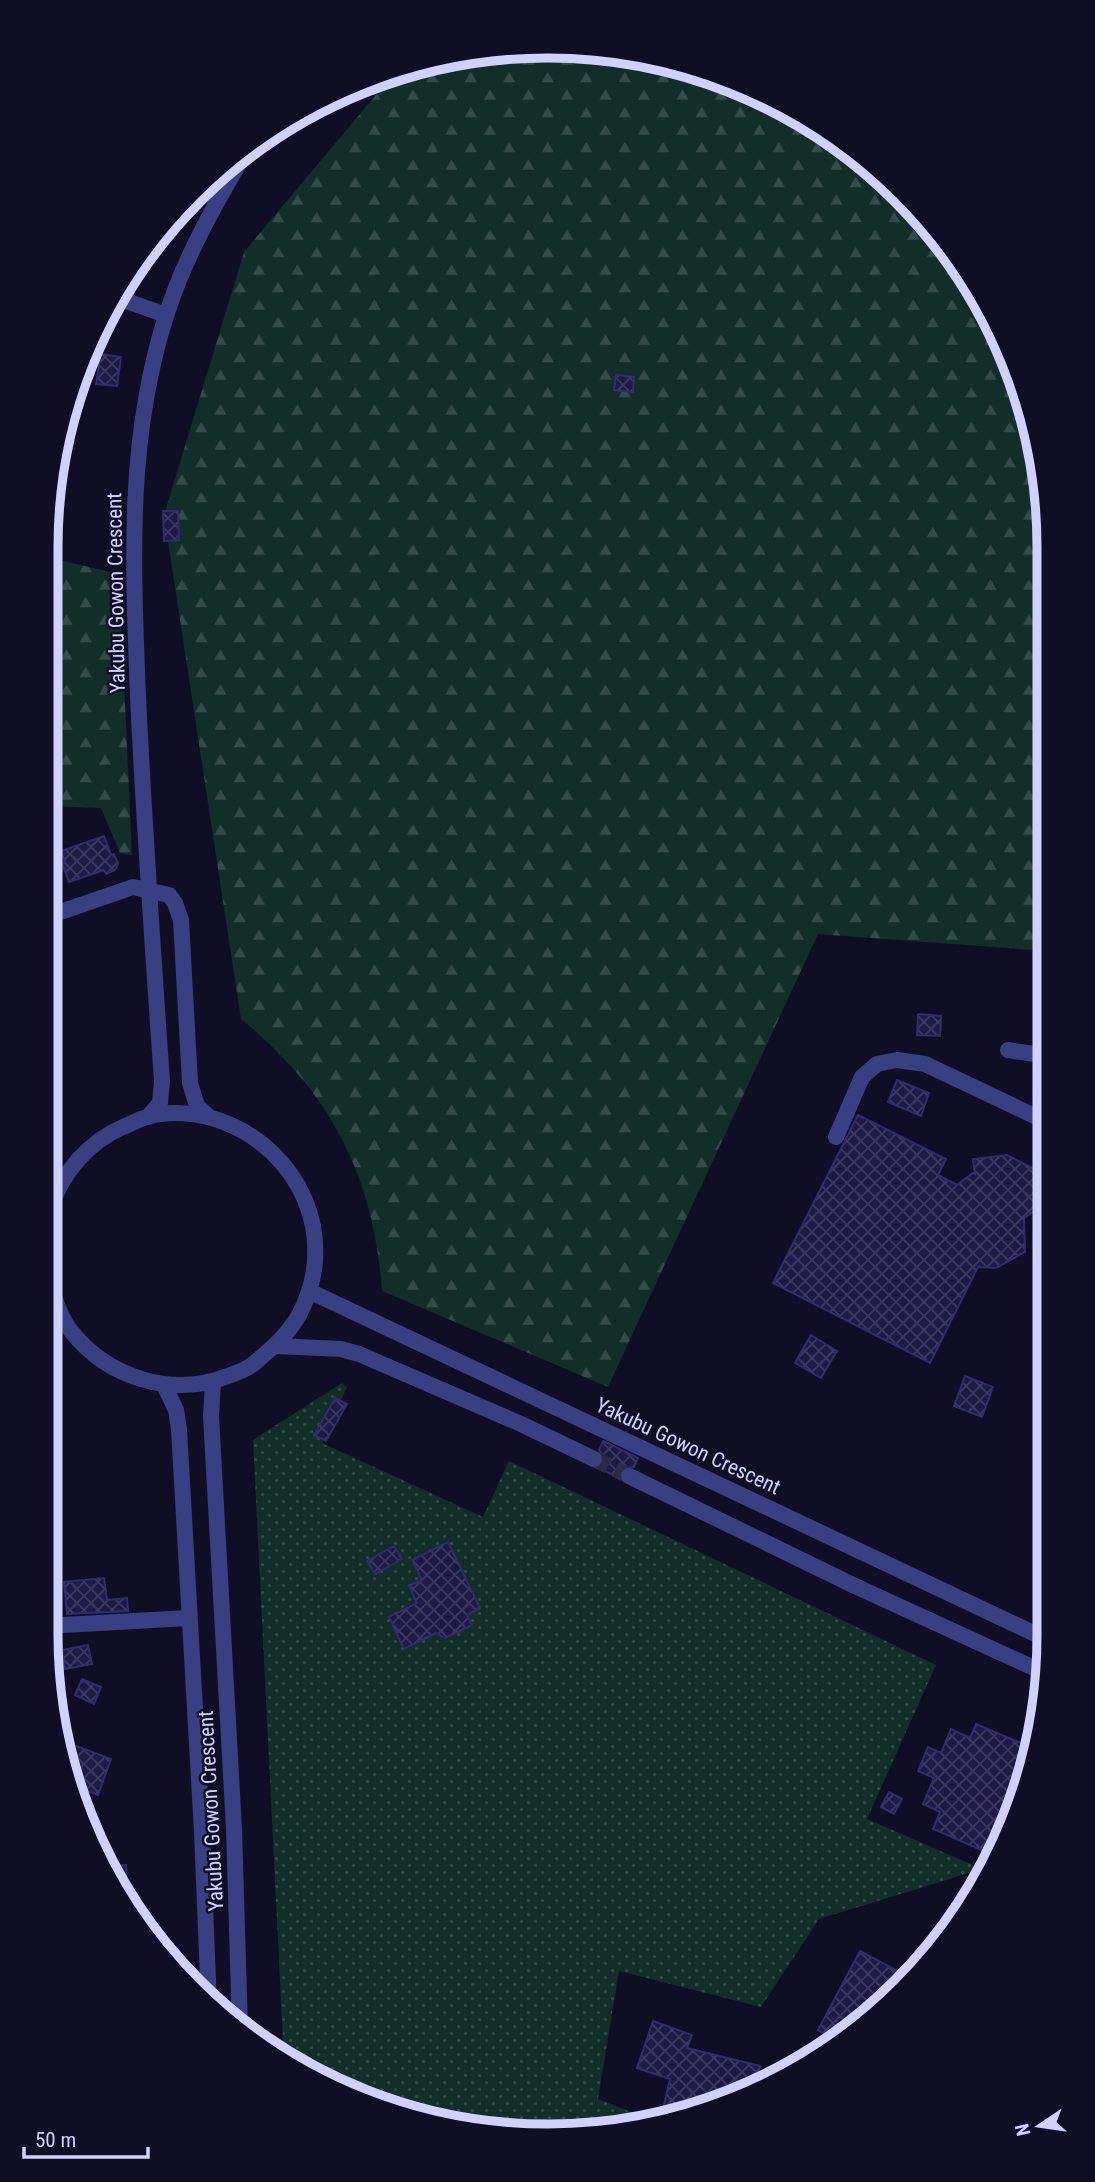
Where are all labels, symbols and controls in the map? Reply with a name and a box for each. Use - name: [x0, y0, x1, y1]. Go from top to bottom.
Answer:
- street label: Yakubu Gowon Crescent: [102, 492, 130, 694]
- street label: Yakubu Gowon Crescent: [592, 1393, 784, 1499]
- street label: Yakubu Gowon Crescent: [194, 1710, 228, 1912]
- north arrow: [1004, 2091, 1074, 2161]
- scale bar: [24, 2116, 149, 2160]
- text: N: [1010, 2121, 1035, 2138]
- text: 50 m: [35, 2128, 76, 2152]

